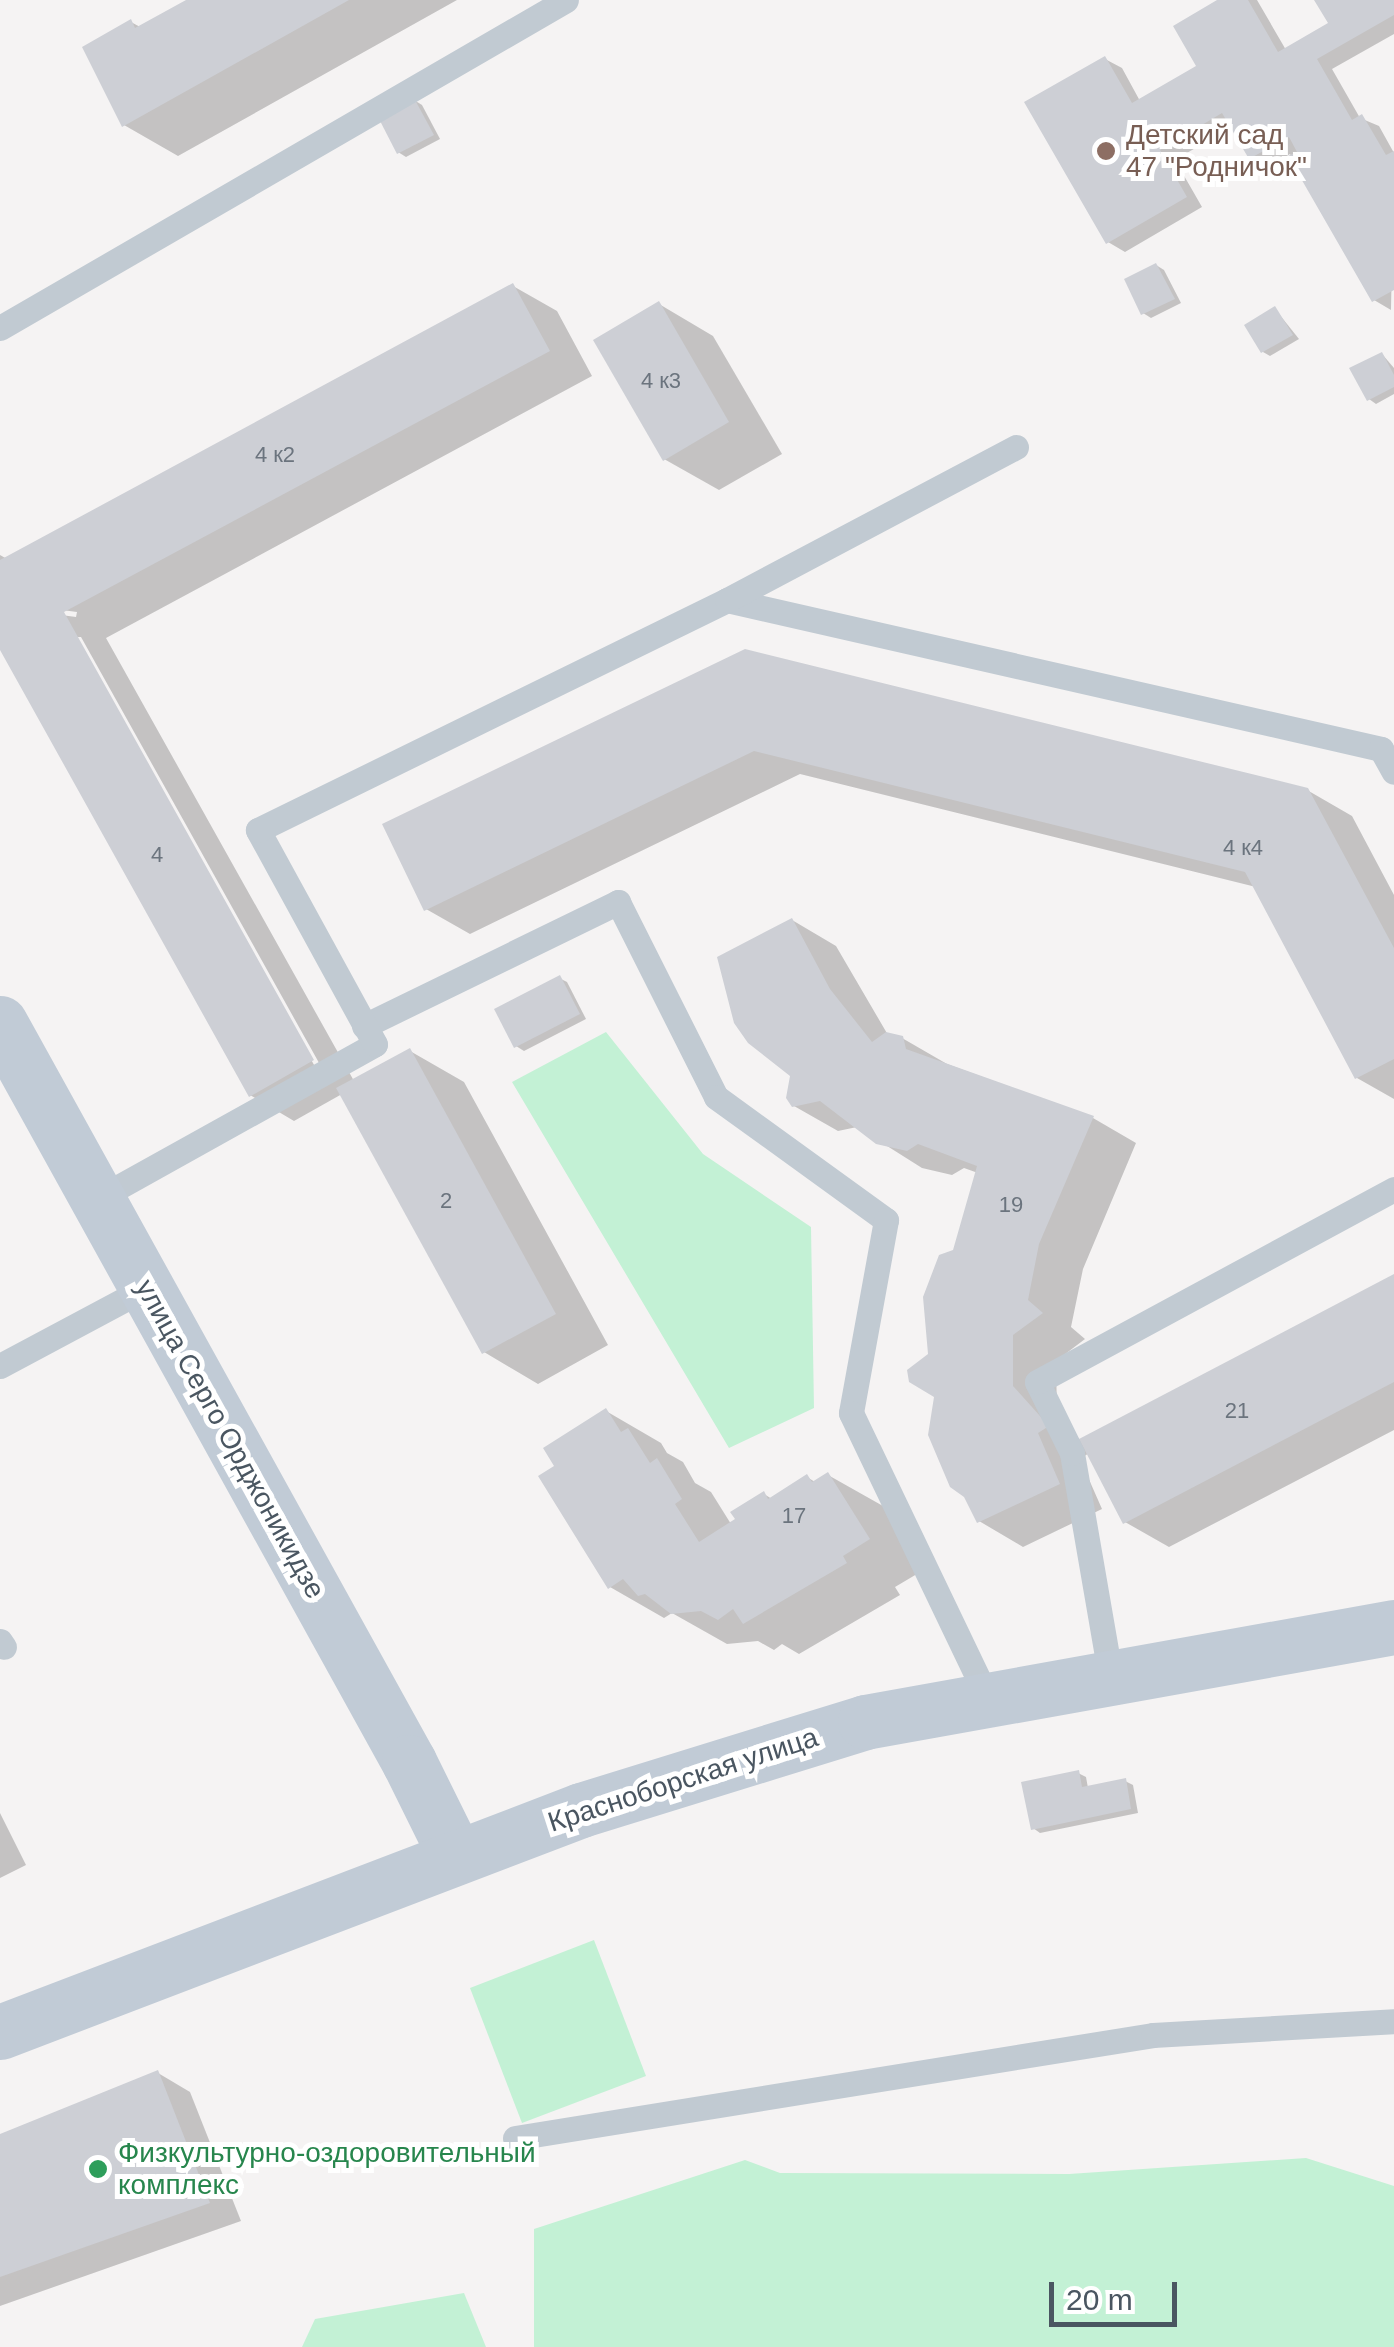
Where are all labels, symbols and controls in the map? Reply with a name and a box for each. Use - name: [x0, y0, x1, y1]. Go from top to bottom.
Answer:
- place label: Детский сад 47 "Родничок": [1126, 118, 1307, 184]
- marker: Детский сад 47 "Родничок": [1095, 140, 1117, 162]
- house number: 4 к3: [641, 368, 681, 394]
- house number: 4 к2: [255, 442, 295, 468]
- house number: 4 к4: [1223, 835, 1263, 861]
- house number: 4: [151, 842, 163, 868]
- house number: 2: [440, 1188, 452, 1214]
- house number: 19: [999, 1192, 1023, 1218]
- street label: улица Серго Орджоникидзе: [128, 1273, 332, 1605]
- house number: 21: [1225, 1398, 1249, 1424]
- house number: 17: [782, 1503, 806, 1529]
- street label: Красноборская улица: [544, 1720, 822, 1840]
- place label: Физкультурно-оздоровительный комплекс: [118, 2136, 536, 2202]
- marker: Физкультурно-оздоровительный комплекс: [87, 2158, 109, 2180]
- scale bar: [1054, 2262, 1182, 2324]
- text: 20 m: [1066, 2283, 1133, 2316]

